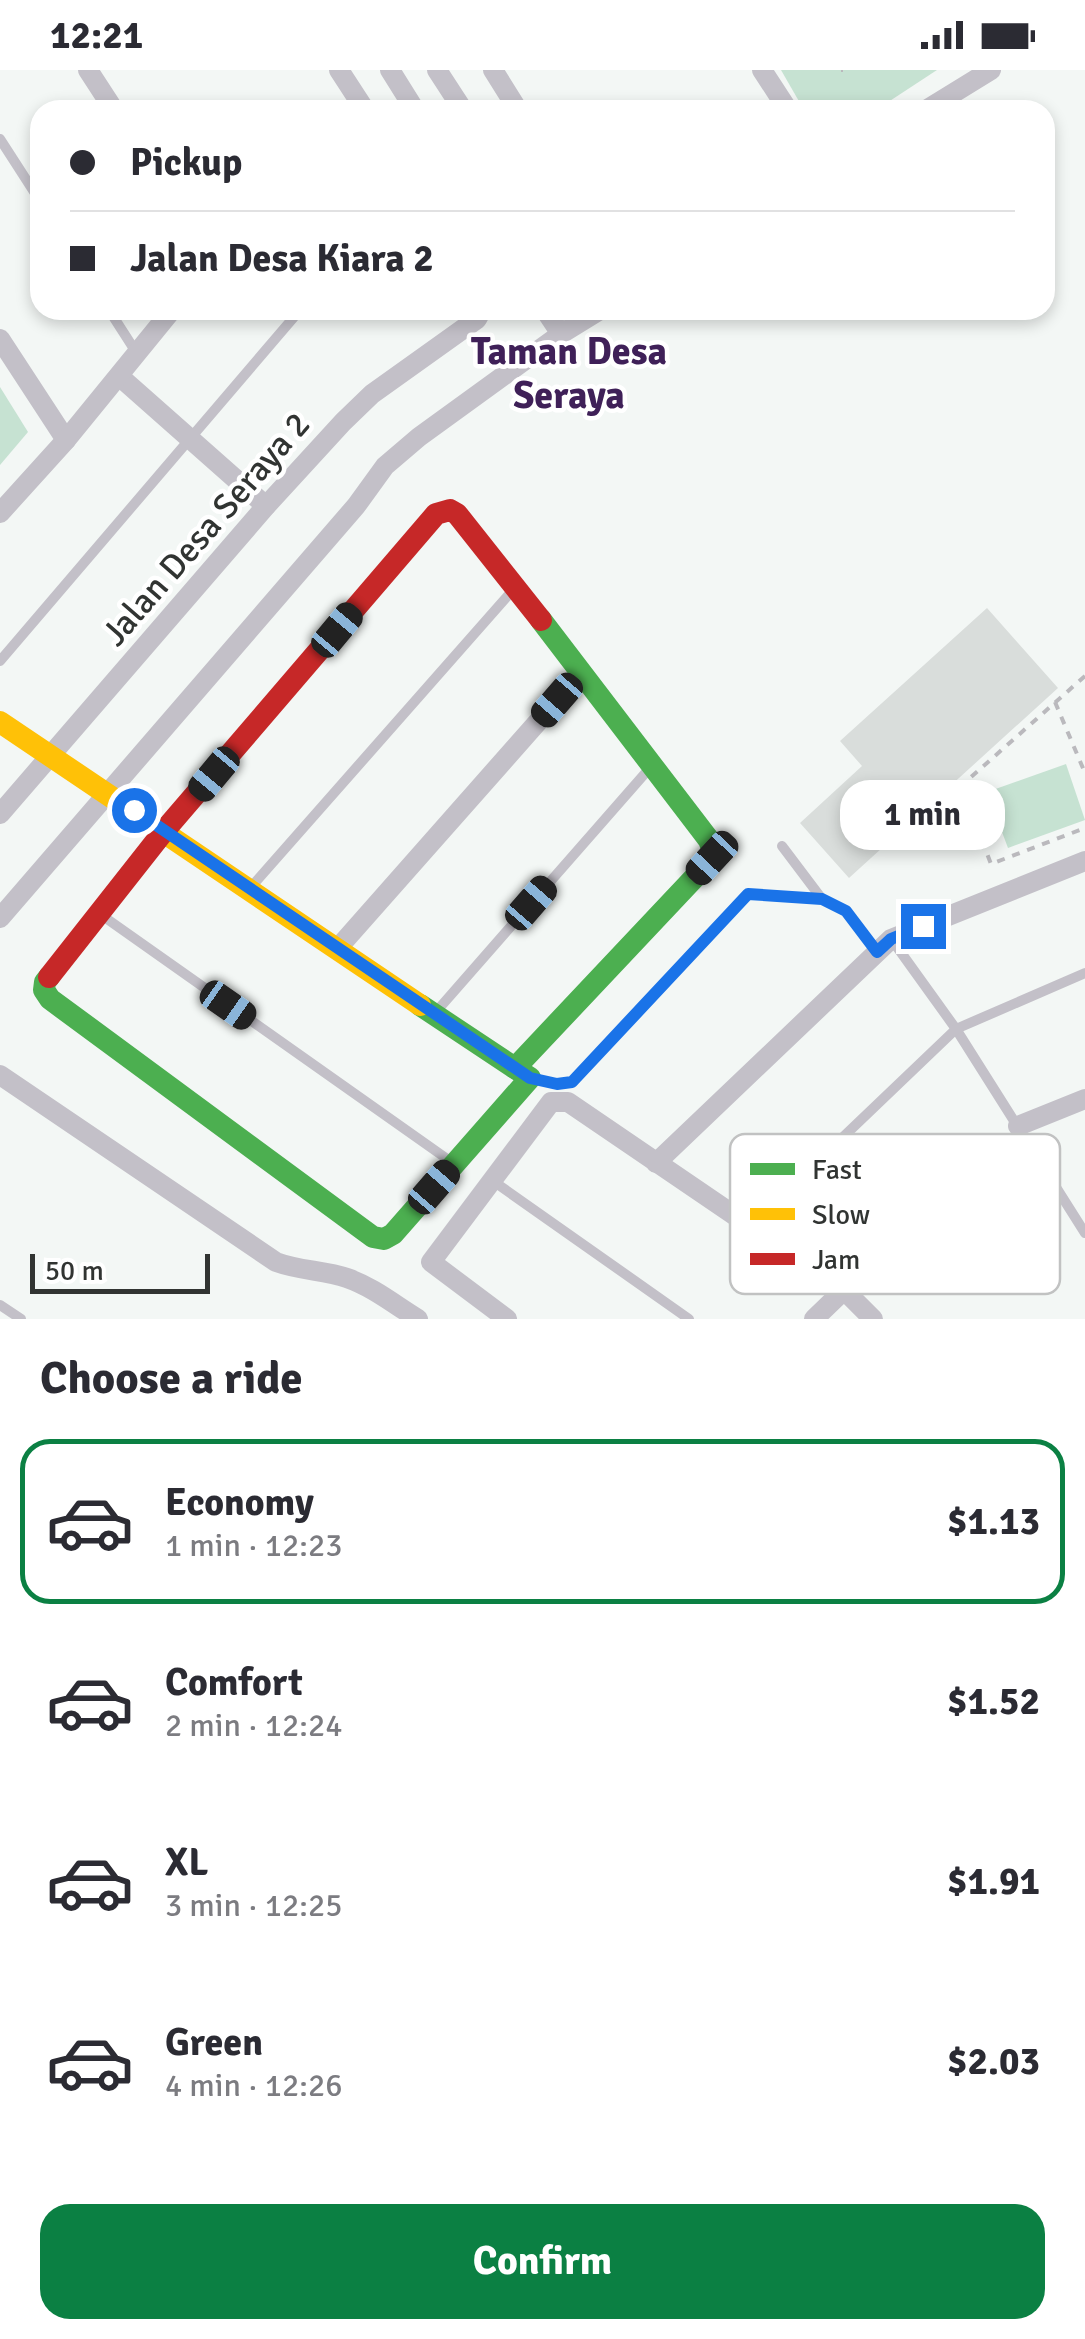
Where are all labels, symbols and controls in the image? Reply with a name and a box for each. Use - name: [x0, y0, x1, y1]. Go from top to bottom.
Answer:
- text: 12:21: [50, 12, 143, 59]
- text: Pickup: [130, 139, 242, 186]
- text: Jalan Desa Kiara 2: [130, 235, 434, 282]
- district label: Taman Desa Seraya: [471, 328, 667, 419]
- street label: Jalan Desa Seraya 2: [93, 403, 319, 655]
- car: [306, 597, 368, 663]
- car: [526, 668, 588, 732]
- car: [183, 741, 245, 807]
- callout: 1 min: [840, 781, 1006, 851]
- route start: [112, 788, 157, 833]
- text: 1 min: [884, 795, 961, 834]
- car: [681, 826, 743, 890]
- car: [500, 871, 562, 935]
- route end: [901, 904, 946, 949]
- car: [195, 976, 261, 1034]
- legend: [730, 1134, 1060, 1294]
- text: Fast: [812, 1153, 862, 1187]
- car: [403, 1155, 465, 1219]
- text: Slow: [812, 1198, 870, 1232]
- text: Jam: [812, 1243, 860, 1277]
- scale bar: [30, 1249, 210, 1294]
- text: 50 m: [45, 1254, 104, 1288]
- text: Choose a ride: [40, 1351, 303, 1406]
- icon: car: [45, 1477, 135, 1567]
- text: Economy: [165, 1479, 314, 1526]
- text: $1.13: [947, 1498, 1040, 1545]
- text: 1 min · 12:23: [165, 1526, 343, 1565]
- icon: car: [45, 1657, 135, 1747]
- text: Comfort: [165, 1659, 303, 1706]
- text: $1.52: [947, 1678, 1040, 1725]
- text: 2 min · 12:24: [165, 1706, 343, 1745]
- icon: car: [45, 1837, 135, 1927]
- text: XL: [165, 1839, 208, 1886]
- text: $1.91: [947, 1858, 1040, 1905]
- text: 3 min · 12:25: [165, 1886, 343, 1925]
- icon: car: [45, 2017, 135, 2107]
- text: Green: [165, 2019, 263, 2066]
- text: $2.03: [947, 2038, 1040, 2085]
- text: 4 min · 12:26: [165, 2066, 343, 2105]
- button: Confirm: [40, 2204, 1045, 2319]

